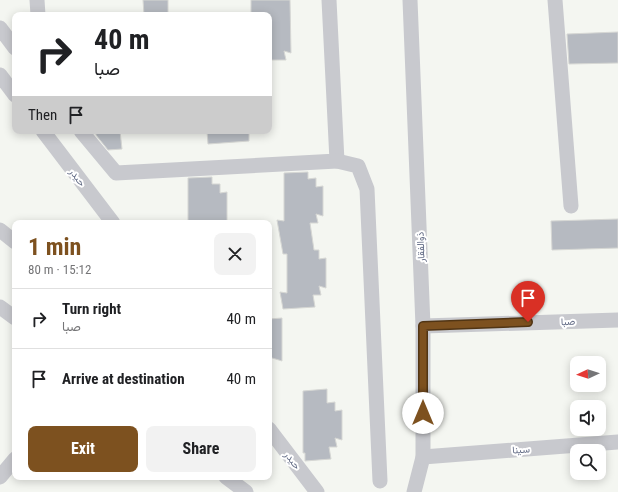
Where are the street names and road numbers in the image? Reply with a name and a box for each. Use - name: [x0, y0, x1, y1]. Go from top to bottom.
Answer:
- street label: حیدر: [66, 166, 88, 189]
- street label: ذوالفقار: [414, 231, 428, 263]
- street label: صبا: [561, 316, 575, 328]
- street label: سینا: [512, 443, 530, 457]
- street label: حیدر: [281, 449, 303, 472]

